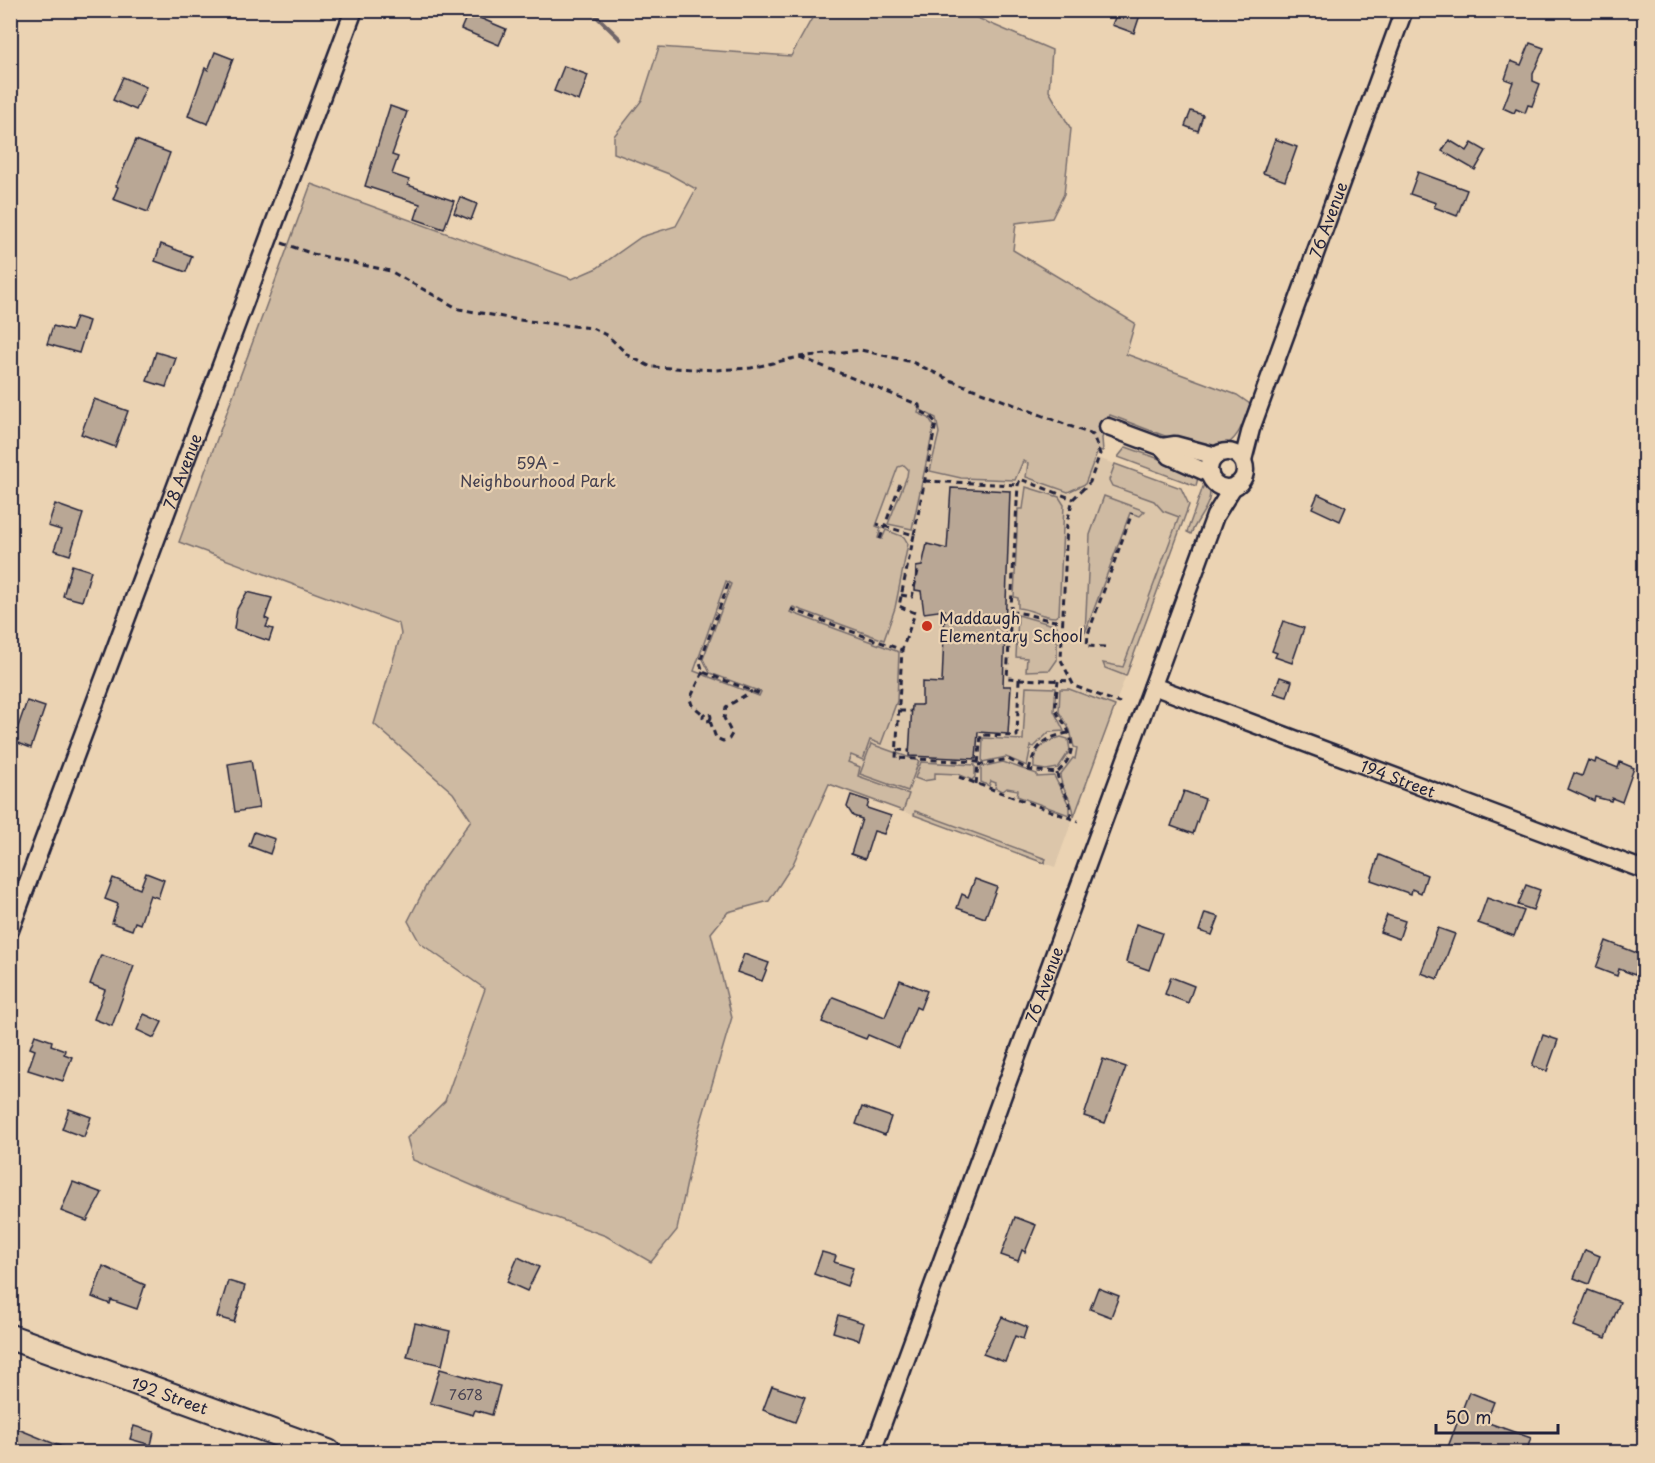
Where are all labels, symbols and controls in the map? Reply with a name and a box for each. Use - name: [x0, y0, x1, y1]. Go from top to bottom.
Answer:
- street label: 76 Avenue: [1303, 178, 1352, 261]
- street label: 78 Avenue: [156, 429, 207, 512]
- park label: 59A - Neighbourhood Park: [460, 450, 616, 492]
- place label: Maddaugh Elementary School: [939, 605, 1083, 647]
- marker: Maddaugh Elementary School: [920, 619, 934, 633]
- street label: 194 Street: [1358, 753, 1440, 803]
- street label: 76 Avenue: [1018, 943, 1068, 1026]
- street label: 192 Street: [128, 1370, 212, 1420]
- house number: 7678: [449, 1384, 483, 1405]
- scale bar: [1436, 1397, 1558, 1435]
- text: 50 m: [1445, 1403, 1492, 1430]

